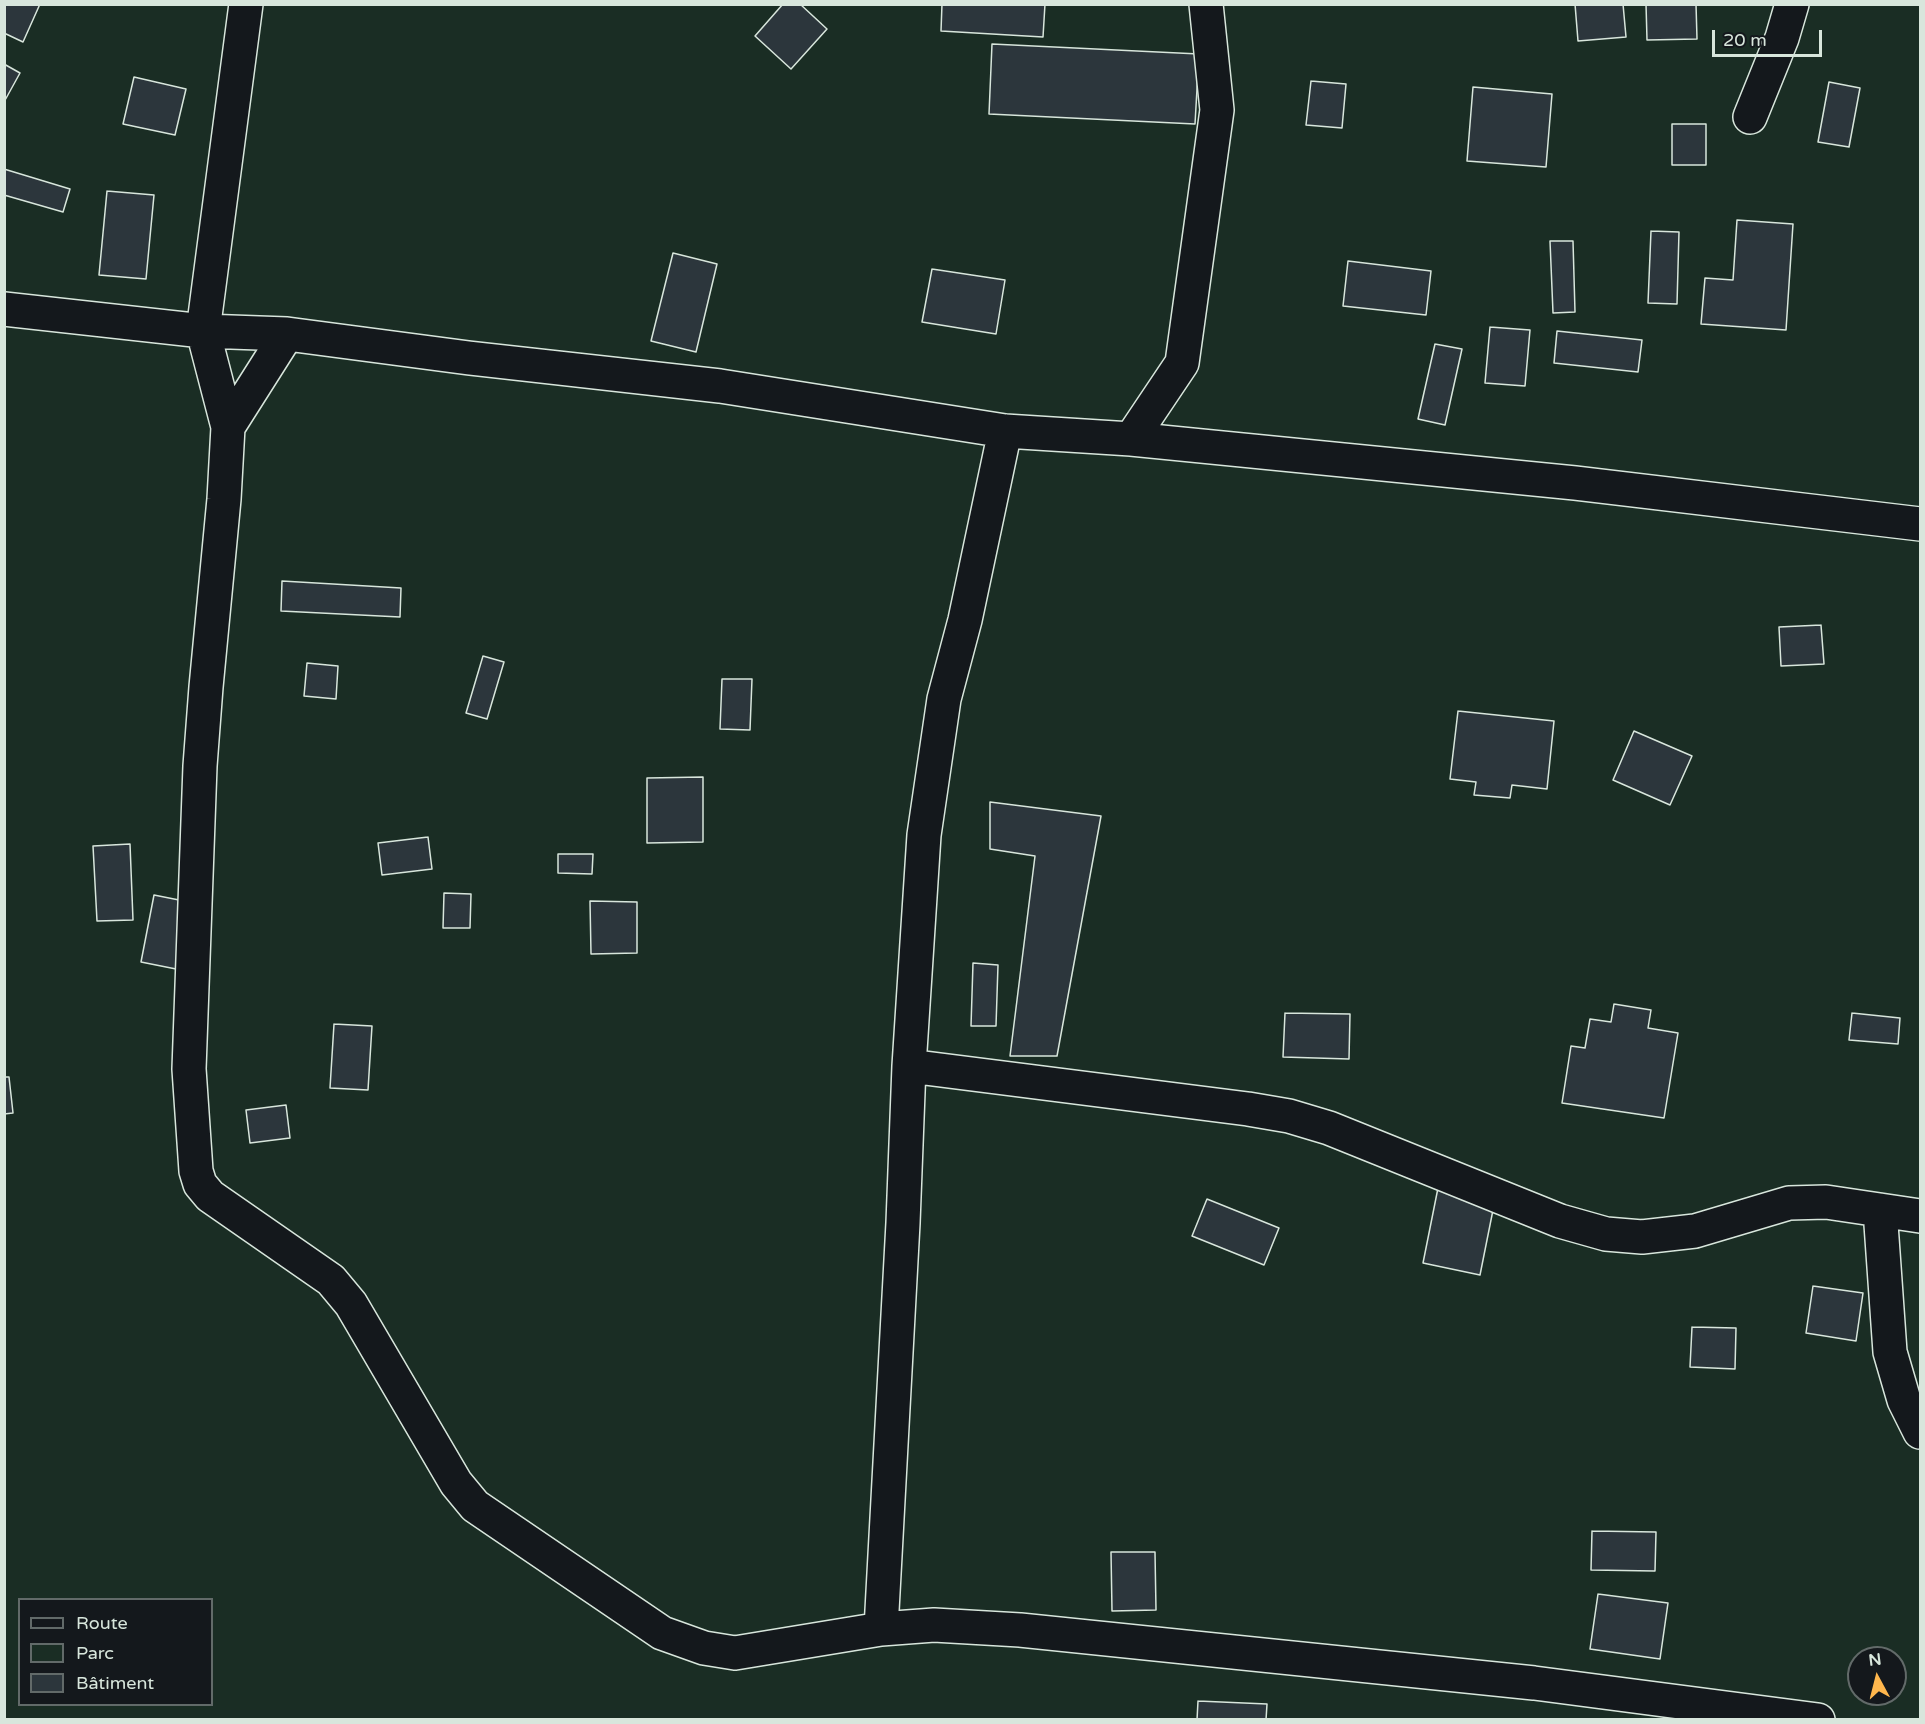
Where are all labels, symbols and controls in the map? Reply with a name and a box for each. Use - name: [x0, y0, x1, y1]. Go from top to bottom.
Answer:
- scale bar: [1715, 18, 1824, 56]
- text: 20 m: [1723, 29, 1767, 51]
- legend: [18, 1598, 213, 1706]
- text: Route: [76, 1612, 128, 1634]
- text: Parc: [76, 1642, 114, 1664]
- north arrow: [1847, 1646, 1907, 1706]
- text: N: [1867, 1649, 1883, 1671]
- text: Bâtiment: [76, 1672, 154, 1694]

